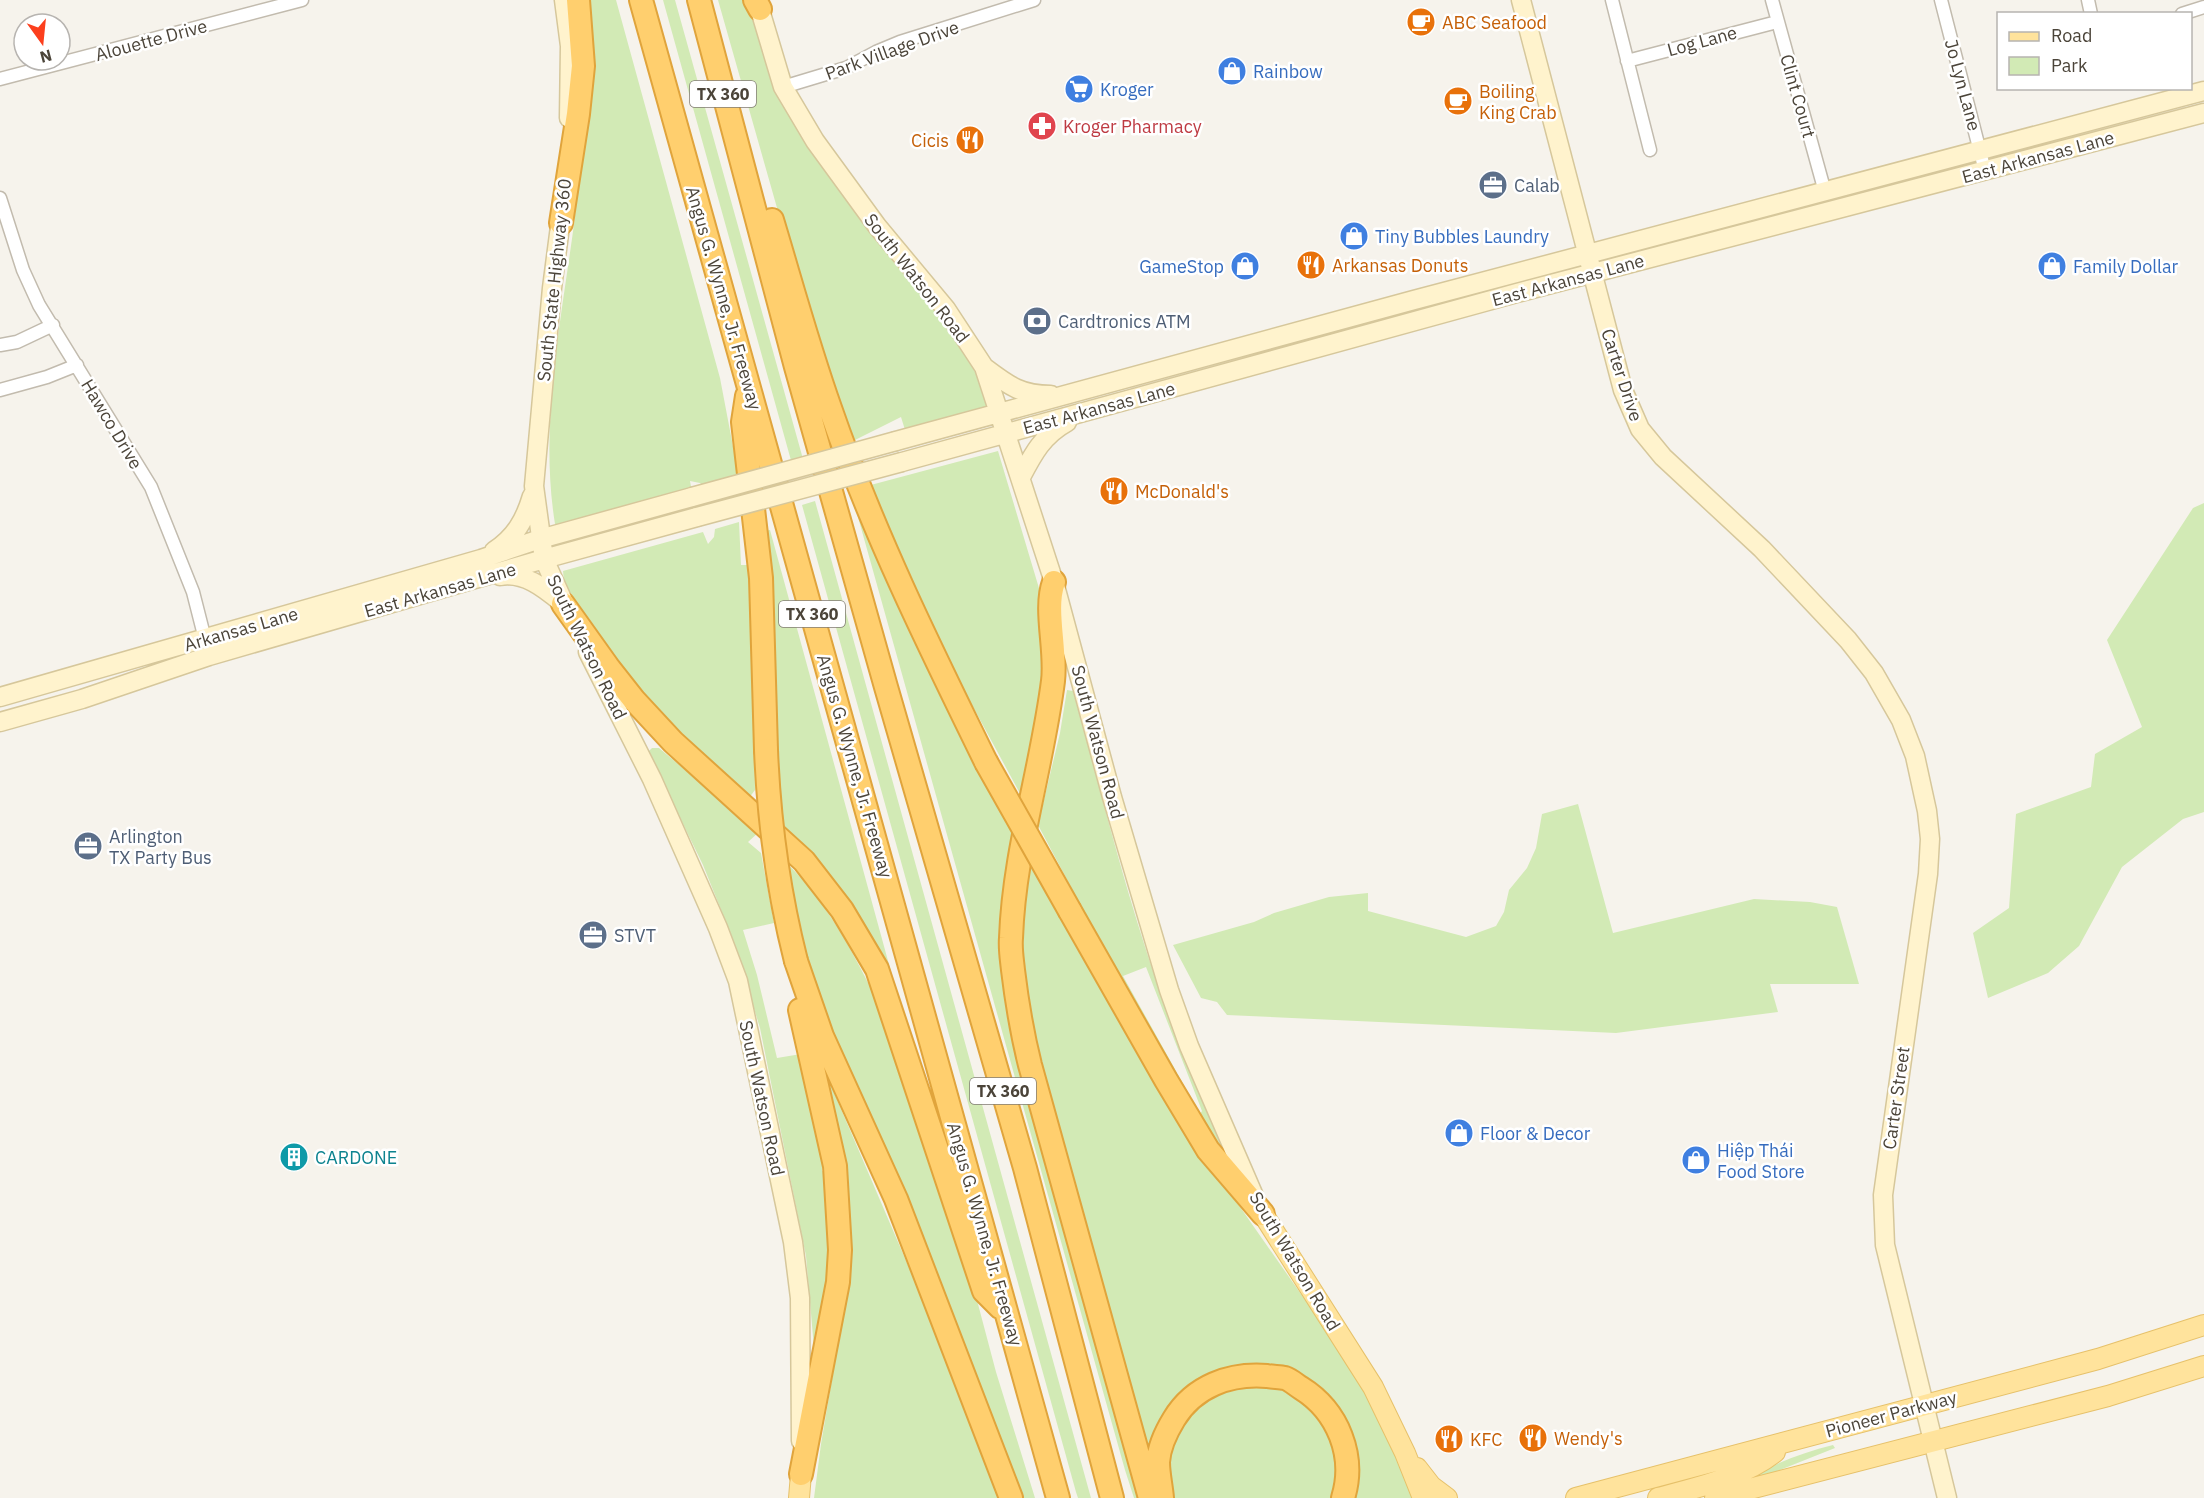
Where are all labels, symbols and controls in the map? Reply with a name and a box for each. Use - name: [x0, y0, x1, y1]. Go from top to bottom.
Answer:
- cafe icon: ABC Seafood: [1405, 6, 1437, 38]
- place label: ABC Seafood: [1442, 11, 1547, 34]
- north arrow: [12, 12, 72, 72]
- legend: [1997, 12, 2192, 90]
- street label: Alouette Drive: [93, 14, 210, 66]
- street label: Park Village Drive: [822, 15, 962, 85]
- street label: Log Lane: [1665, 21, 1740, 61]
- text: Road: [2051, 24, 2092, 47]
- street label: Jo Lyn Lane: [1940, 37, 1986, 133]
- text: N: [38, 45, 54, 68]
- street label: Clint Court: [1775, 52, 1821, 140]
- text: Park: [2051, 54, 2088, 77]
- shop icon: Rainbow: [1216, 55, 1248, 87]
- place label: Rainbow: [1253, 60, 1323, 83]
- supermarket icon: Kroger: [1063, 73, 1095, 105]
- place label: Kroger: [1100, 78, 1154, 101]
- place label: Boiling King Crab: [1479, 80, 1557, 124]
- road number: TX 360: [690, 81, 756, 107]
- cafe icon: Boiling King Crab: [1442, 85, 1474, 117]
- pharmacy icon: Kroger Pharmacy: [1026, 110, 1058, 142]
- place label: Kroger Pharmacy: [1063, 115, 1202, 138]
- restaurant icon: Cicis: [954, 124, 986, 156]
- street label: East Arkansas Lane: [1959, 126, 2117, 188]
- place label: Cicis: [911, 129, 949, 152]
- office icon: Calab: [1477, 169, 1509, 201]
- place label: Calab: [1514, 174, 1560, 197]
- street label: South State Highway 360: [532, 177, 576, 383]
- street label: Angus G. Wynne, Jr. Freeway: [681, 183, 767, 413]
- street label: South Watson Road: [859, 209, 975, 347]
- shop icon: Tiny Bubbles Laundry: [1338, 220, 1370, 252]
- place label: Tiny Bubbles Laundry: [1375, 225, 1549, 248]
- restaurant icon: Arkansas Donuts: [1295, 249, 1327, 281]
- street label: East Arkansas Lane: [1489, 249, 1647, 311]
- shop icon: GameStop: [1229, 250, 1261, 282]
- shop icon: Family Dollar: [2036, 250, 2068, 282]
- place label: Arkansas Donuts: [1332, 254, 1468, 277]
- place label: GameStop: [1139, 255, 1224, 278]
- place label: Family Dollar: [2073, 255, 2179, 278]
- bank icon: Cardtronics ATM: [1021, 305, 1053, 337]
- place label: Cardtronics ATM: [1058, 310, 1191, 333]
- street label: Carter Drive: [1596, 326, 1648, 424]
- street label: Hawco Drive: [76, 375, 148, 473]
- street label: East Arkansas Lane: [1020, 377, 1178, 439]
- restaurant icon: McDonald's: [1098, 475, 1130, 507]
- place label: McDonald's: [1135, 480, 1229, 503]
- street label: East Arkansas Lane: [361, 557, 519, 623]
- street label: South Watson Road: [542, 571, 632, 723]
- road number: TX 360: [779, 601, 845, 627]
- street label: Arkansas Lane: [181, 602, 301, 656]
- street label: Angus G. Wynne, Jr. Freeway: [812, 651, 898, 881]
- street label: South Watson Road: [1066, 663, 1130, 821]
- place label: Arlington TX Party Bus: [109, 825, 212, 869]
- office icon: Arlington TX Party Bus: [72, 830, 104, 862]
- office icon: STVT: [577, 919, 609, 951]
- place label: STVT: [614, 924, 656, 947]
- street label: South Watson Road: [734, 1018, 790, 1178]
- street label: Carter Street: [1877, 1045, 1915, 1151]
- road number: TX 360: [970, 1078, 1036, 1104]
- shop icon: Floor & Decor: [1443, 1117, 1475, 1149]
- street label: Angus G. Wynne, Jr. Freeway: [942, 1119, 1028, 1349]
- place label: Floor & Decor: [1480, 1122, 1591, 1145]
- place label: Hiệp Thái Food Store: [1717, 1139, 1805, 1183]
- building icon: CARDONE: [278, 1141, 310, 1173]
- shop icon: Hiệp Thái Food Store: [1680, 1144, 1712, 1176]
- place label: CARDONE: [315, 1146, 397, 1169]
- street label: South Watson Road: [1244, 1187, 1346, 1335]
- street label: Pioneer Parkway: [1823, 1385, 1959, 1443]
- restaurant icon: Wendy's: [1517, 1422, 1549, 1454]
- restaurant icon: KFC: [1433, 1423, 1465, 1455]
- place label: Wendy's: [1554, 1427, 1623, 1450]
- place label: KFC: [1470, 1428, 1502, 1451]

